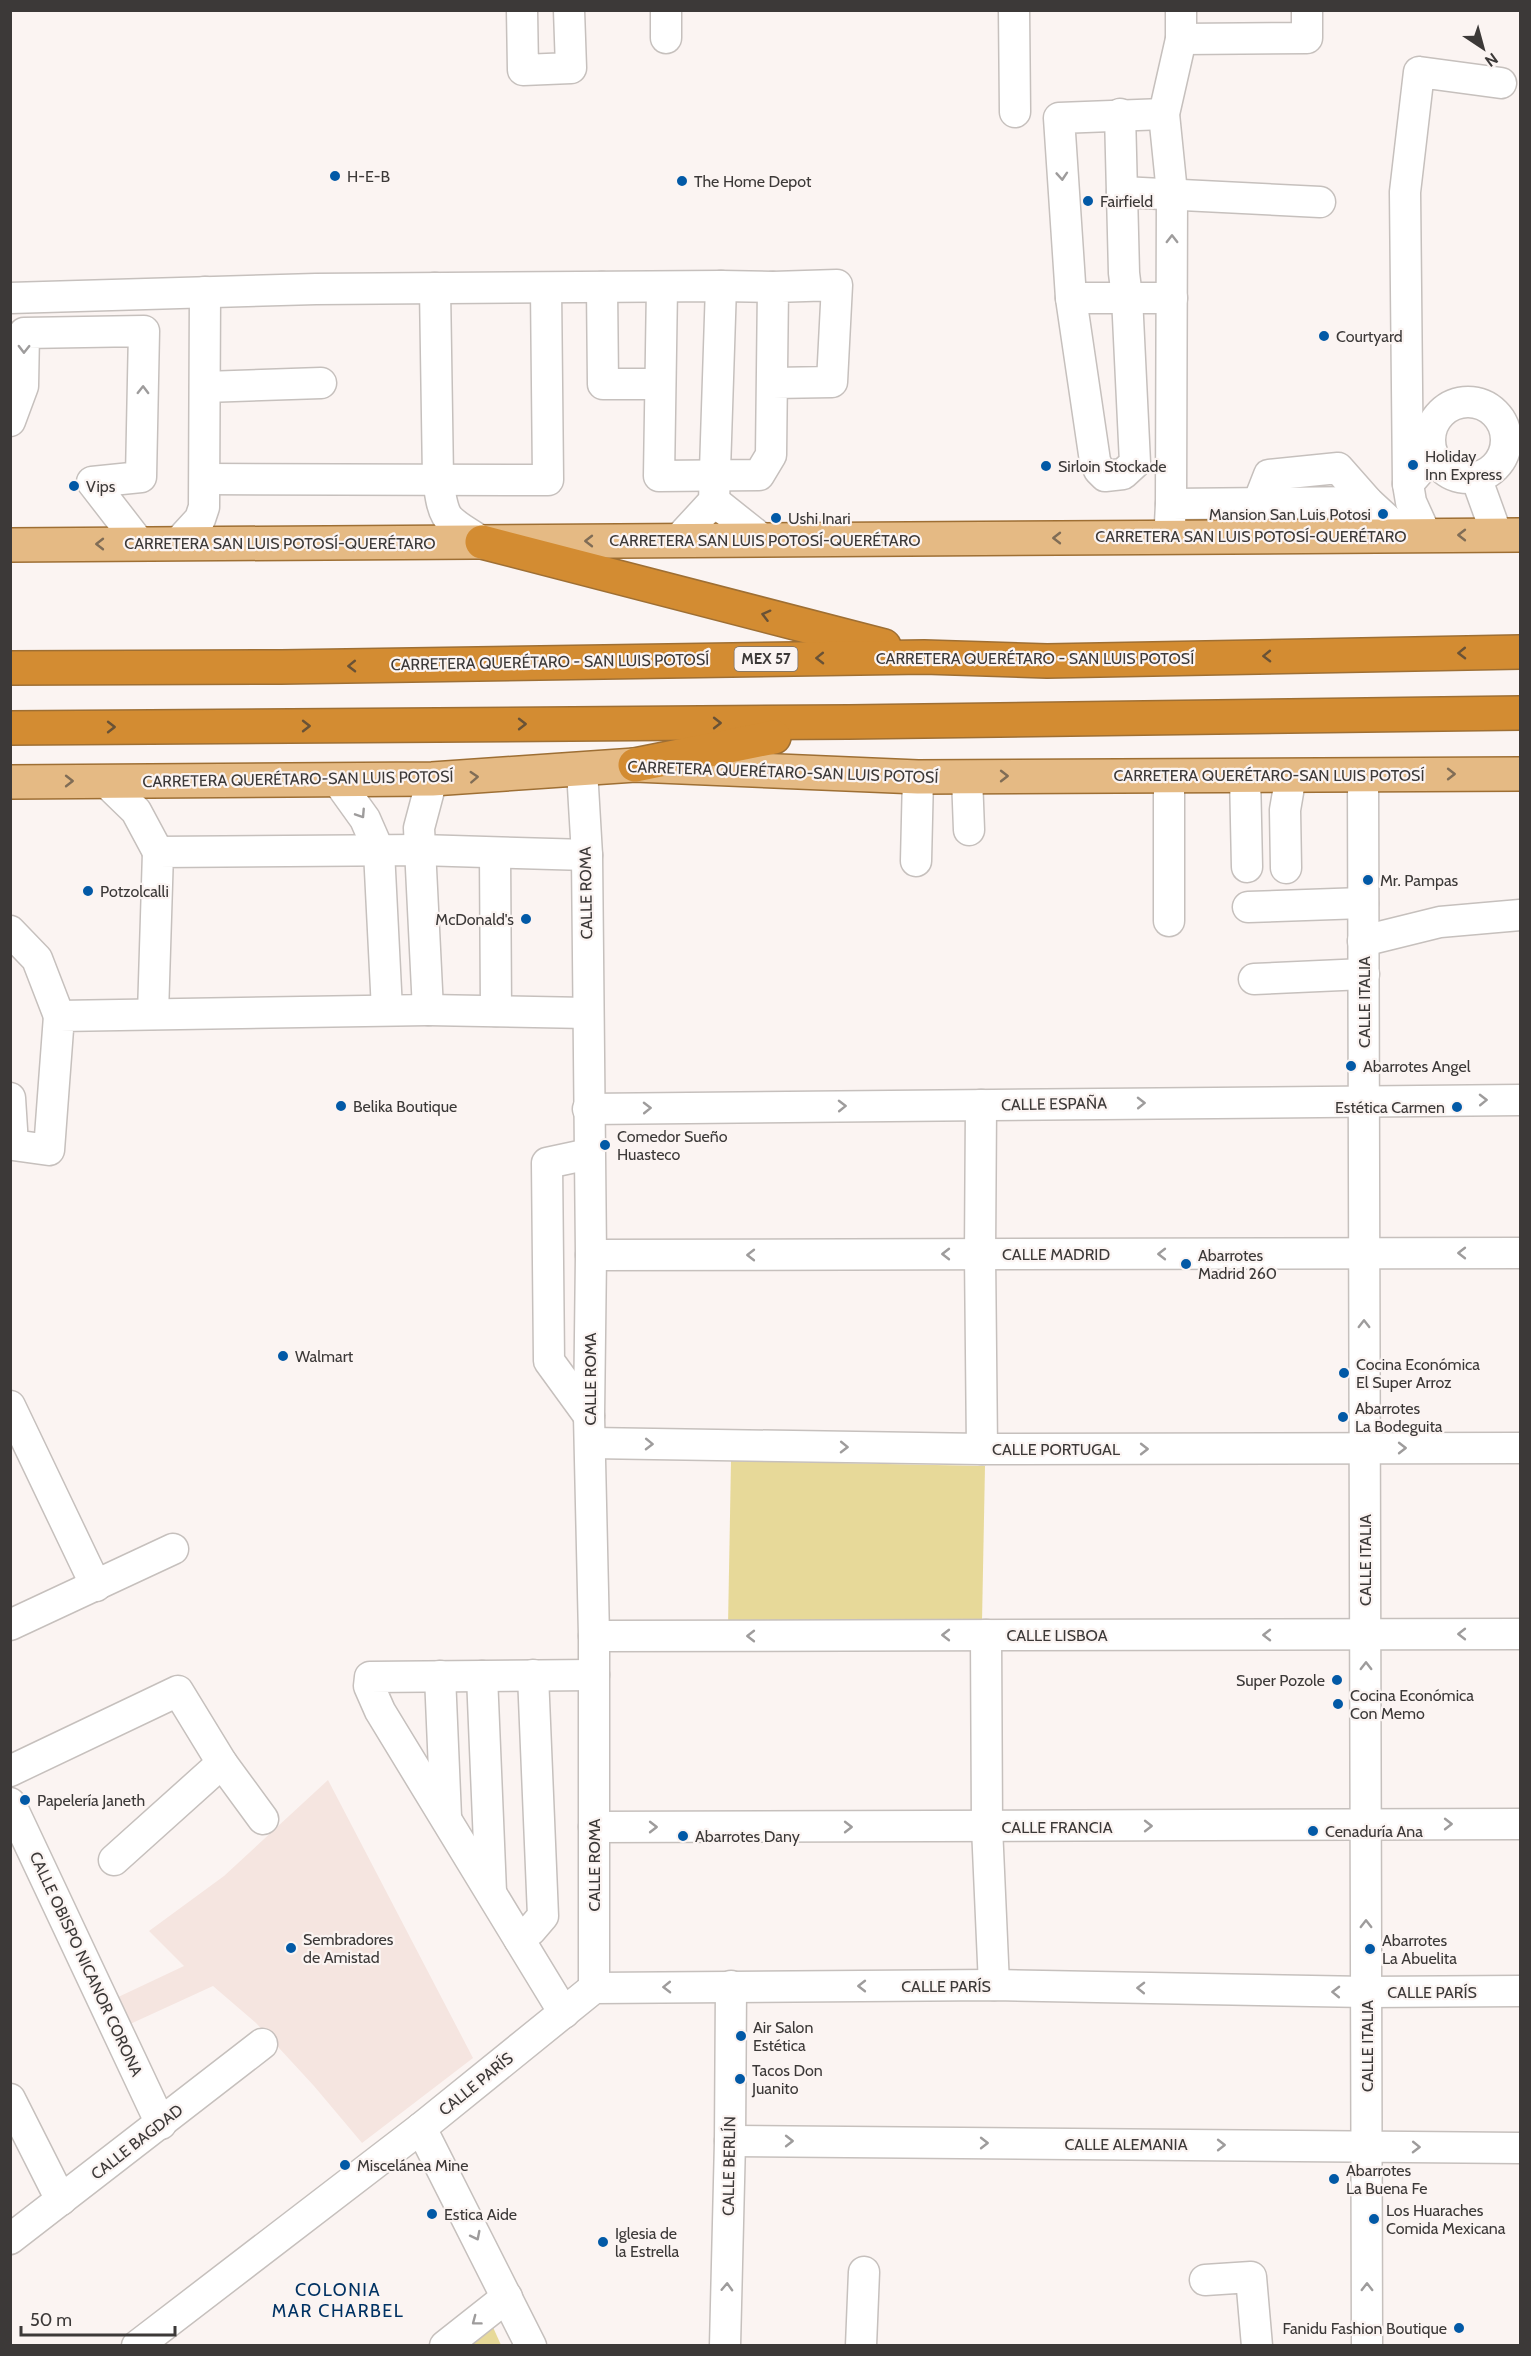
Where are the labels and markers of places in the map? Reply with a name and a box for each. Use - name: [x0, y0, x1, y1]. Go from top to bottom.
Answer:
- place label: H-E-B: [347, 167, 391, 186]
- marker: H-E-B: [328, 169, 342, 183]
- place label: The Home Depot: [694, 172, 812, 191]
- marker: The Home Depot: [675, 174, 689, 188]
- place label: Fairfield: [1100, 192, 1153, 211]
- marker: Fairfield: [1081, 194, 1095, 208]
- place label: Courtyard: [1336, 327, 1403, 346]
- marker: Courtyard: [1317, 329, 1331, 343]
- place label: Holiday Inn Express: [1425, 447, 1502, 484]
- place label: Sirloin Stockade: [1058, 457, 1166, 476]
- marker: Holiday Inn Express: [1406, 458, 1420, 472]
- marker: Sirloin Stockade: [1039, 459, 1053, 473]
- place label: Vips: [86, 477, 116, 496]
- marker: Vips: [67, 479, 81, 493]
- place label: Mansion San Luis Potosi: [1209, 505, 1371, 524]
- marker: Mansion San Luis Potosi: [1376, 507, 1390, 521]
- place label: Ushi Inari: [788, 509, 851, 528]
- marker: Ushi Inari: [769, 511, 783, 525]
- place label: Mr. Pampas: [1380, 871, 1459, 890]
- marker: Mr. Pampas: [1361, 873, 1375, 887]
- place label: Potzolcalli: [100, 882, 169, 901]
- marker: Potzolcalli: [81, 884, 95, 898]
- place label: McDonald's: [435, 910, 514, 929]
- marker: McDonald's: [519, 912, 533, 926]
- place label: Abarrotes Angel: [1363, 1057, 1471, 1076]
- marker: Abarrotes Angel: [1344, 1059, 1358, 1073]
- place label: Belika Boutique: [353, 1097, 457, 1116]
- place label: Estética Carmen: [1335, 1098, 1445, 1117]
- marker: Belika Boutique: [334, 1099, 348, 1113]
- marker: Estética Carmen: [1450, 1100, 1464, 1114]
- place label: Comedor Sueño Huasteco: [617, 1127, 728, 1164]
- marker: Comedor Sueño Huasteco: [598, 1138, 612, 1152]
- place label: Abarrotes Madrid 260: [1198, 1246, 1277, 1283]
- marker: Abarrotes Madrid 260: [1179, 1257, 1193, 1271]
- place label: Walmart: [295, 1347, 354, 1366]
- marker: Walmart: [276, 1349, 290, 1363]
- place label: Cocina Económica El Super Arroz: [1356, 1355, 1480, 1392]
- marker: Cocina Económica El Super Arroz: [1337, 1366, 1351, 1380]
- place label: Abarrotes La Bodeguita: [1355, 1399, 1443, 1436]
- marker: Abarrotes La Bodeguita: [1336, 1410, 1350, 1424]
- place label: Super Pozole: [1236, 1671, 1325, 1690]
- marker: Super Pozole: [1330, 1673, 1344, 1687]
- place label: Cocina Económica Con Memo: [1350, 1686, 1474, 1723]
- marker: Cocina Económica Con Memo: [1331, 1697, 1345, 1711]
- place label: Papelería Janeth: [37, 1791, 145, 1810]
- marker: Papelería Janeth: [18, 1793, 32, 1807]
- place label: Cenaduría Ana: [1325, 1822, 1423, 1841]
- marker: Cenaduría Ana: [1306, 1824, 1320, 1838]
- place label: Abarrotes Dany: [695, 1827, 800, 1846]
- marker: Abarrotes Dany: [676, 1829, 690, 1843]
- place label: Sembradores de Amistad: [303, 1930, 394, 1967]
- place label: Abarrotes La Abuelita: [1382, 1931, 1457, 1968]
- marker: Sembradores de Amistad: [284, 1941, 298, 1955]
- marker: Abarrotes La Abuelita: [1363, 1942, 1377, 1956]
- place label: Air Salon Estética: [753, 2018, 813, 2055]
- marker: Air Salon Estética: [734, 2029, 748, 2043]
- place label: Tacos Don Juanito: [751, 2061, 823, 2098]
- marker: Tacos Don Juanito: [733, 2072, 747, 2086]
- place label: Miscelánea Mine: [357, 2156, 468, 2175]
- marker: Miscelánea Mine: [338, 2158, 352, 2172]
- place label: Abarrotes La Buena Fe: [1346, 2161, 1427, 2198]
- marker: Abarrotes La Buena Fe: [1327, 2172, 1341, 2186]
- place label: Los Huaraches Comida Mexicana: [1386, 2201, 1506, 2238]
- place label: Estica Aide: [444, 2205, 517, 2224]
- marker: Estica Aide: [425, 2207, 439, 2221]
- marker: Los Huaraches Comida Mexicana: [1367, 2212, 1381, 2226]
- place label: Iglesia de la Estrella: [615, 2224, 679, 2261]
- marker: Iglesia de la Estrella: [596, 2235, 610, 2249]
- place label: Fanidu Fashion Boutique: [1282, 2319, 1447, 2338]
- marker: Fanidu Fashion Boutique: [1452, 2321, 1466, 2335]

